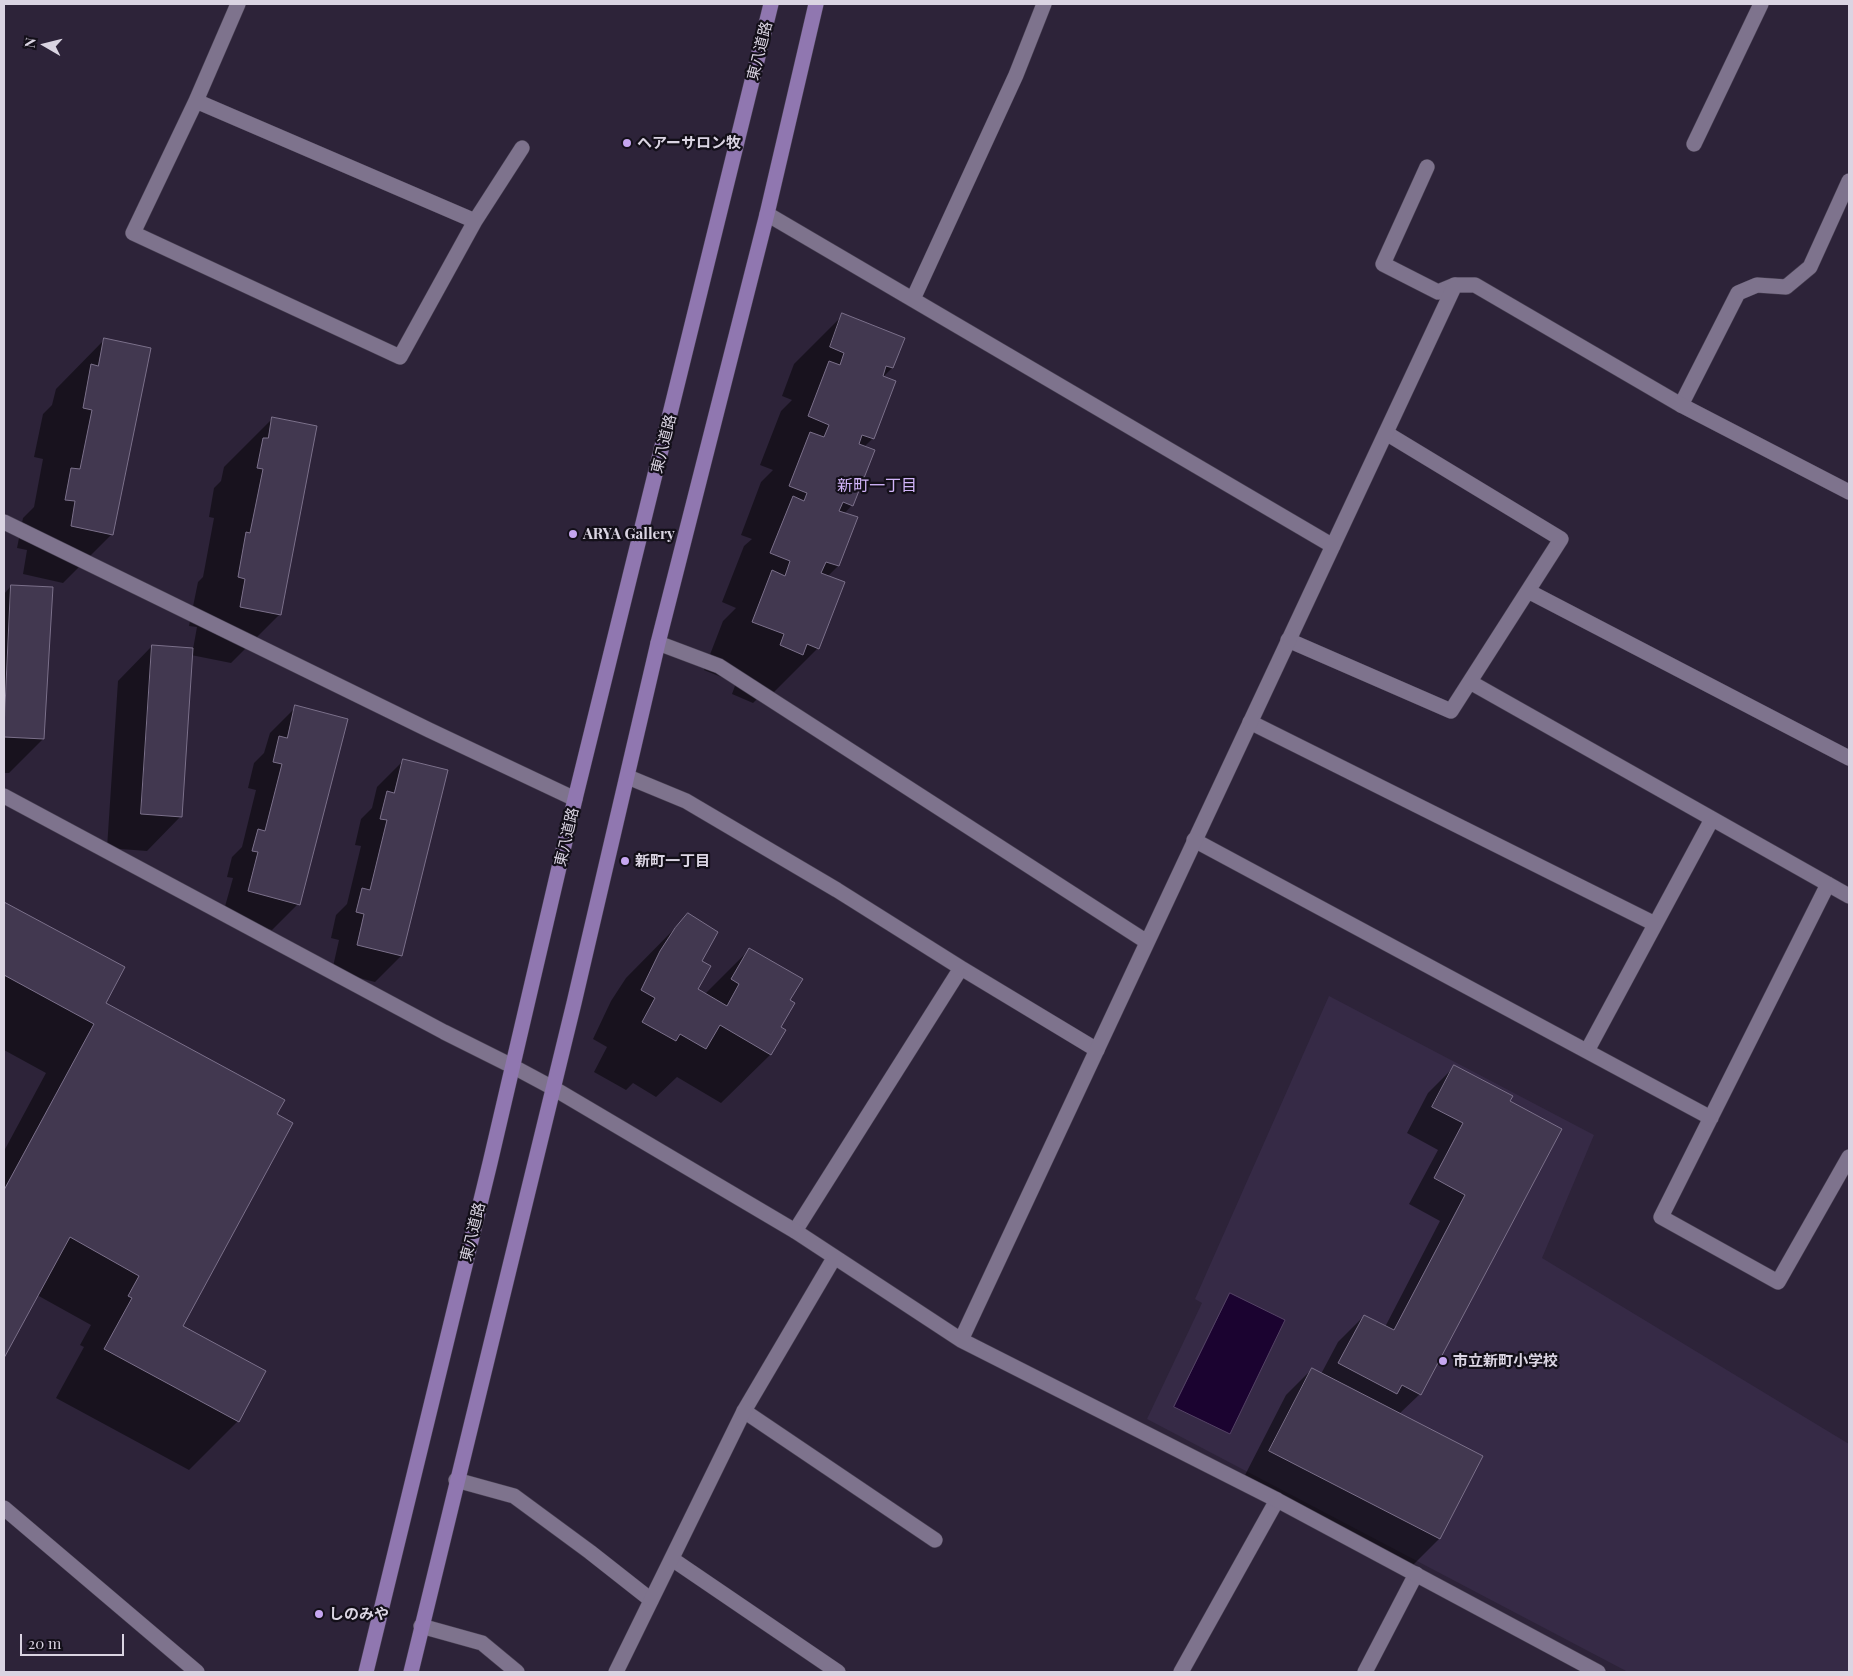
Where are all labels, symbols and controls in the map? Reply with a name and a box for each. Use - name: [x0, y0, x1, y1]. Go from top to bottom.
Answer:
- north arrow: [20, 20, 70, 70]
- street label: 東八道路: [744, 20, 776, 82]
- text: N: [20, 37, 40, 49]
- place label: ヘアーサロン牧: [637, 134, 741, 152]
- marker: ヘアーサロン牧: [621, 137, 633, 149]
- street label: 東八道路: [648, 413, 680, 475]
- district label: 新町一丁目: [837, 476, 917, 496]
- place label: ARYA Gallery: [583, 525, 675, 543]
- marker: ARYA Gallery: [567, 528, 579, 540]
- street label: 東八道路: [551, 806, 583, 868]
- place label: 新町一丁目: [635, 852, 710, 870]
- marker: 新町一丁目: [619, 855, 631, 867]
- street label: 東八道路: [457, 1201, 489, 1263]
- place label: 市立新町小学校: [1453, 1352, 1558, 1370]
- marker: 市立新町小学校: [1437, 1355, 1449, 1367]
- place label: しのみや: [329, 1605, 389, 1623]
- marker: しのみや: [313, 1608, 325, 1620]
- scale bar: [22, 1624, 126, 1656]
- text: 20 m: [28, 1633, 61, 1653]

